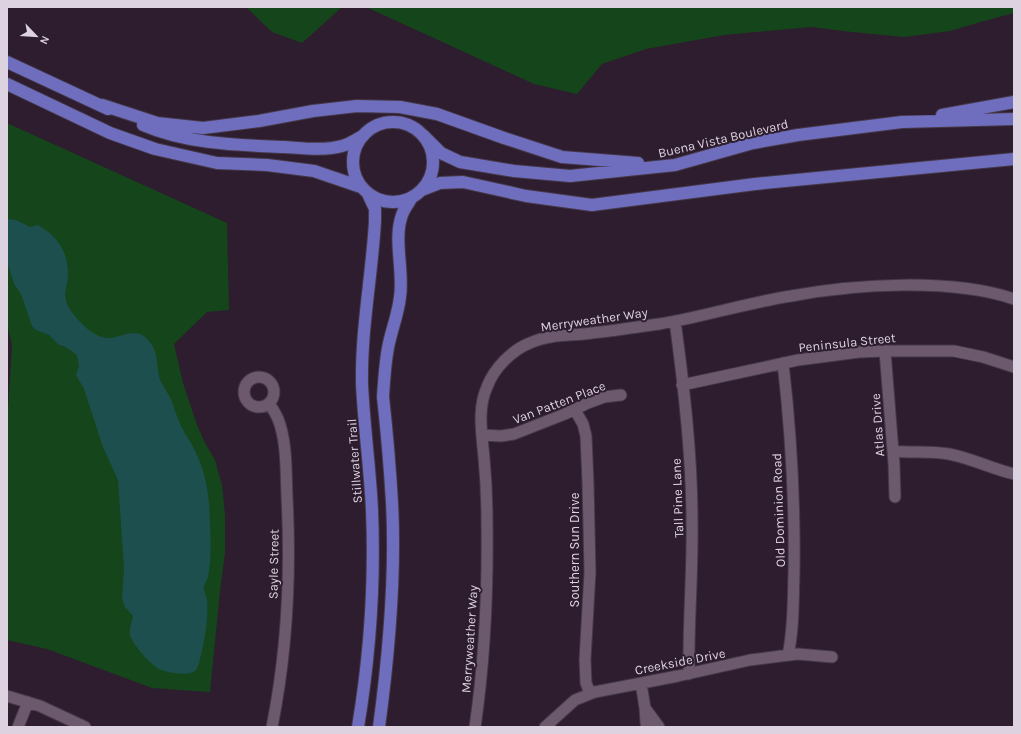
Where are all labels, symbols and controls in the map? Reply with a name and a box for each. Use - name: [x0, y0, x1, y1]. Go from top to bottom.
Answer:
- north arrow: [16, 16, 56, 56]
- text: N: [37, 34, 52, 46]
- street label: Buena Vista Boulevard: [656, 116, 790, 161]
- street label: Merryweather Way: [540, 305, 649, 334]
- street label: Peninsula Street: [798, 330, 897, 355]
- street label: Van Patten Place: [511, 378, 608, 427]
- street label: Atlas Drive: [868, 392, 887, 457]
- street label: Stillwater Trail: [344, 418, 365, 504]
- street label: Old Dominion Road: [769, 453, 788, 567]
- street label: Tall Pine Lane: [669, 458, 686, 538]
- street label: Southern Sun Drive: [567, 492, 582, 607]
- street label: Sayle Street: [265, 529, 282, 599]
- street label: Merryweather Way: [458, 585, 481, 693]
- street label: Creekside Drive: [634, 645, 727, 678]

